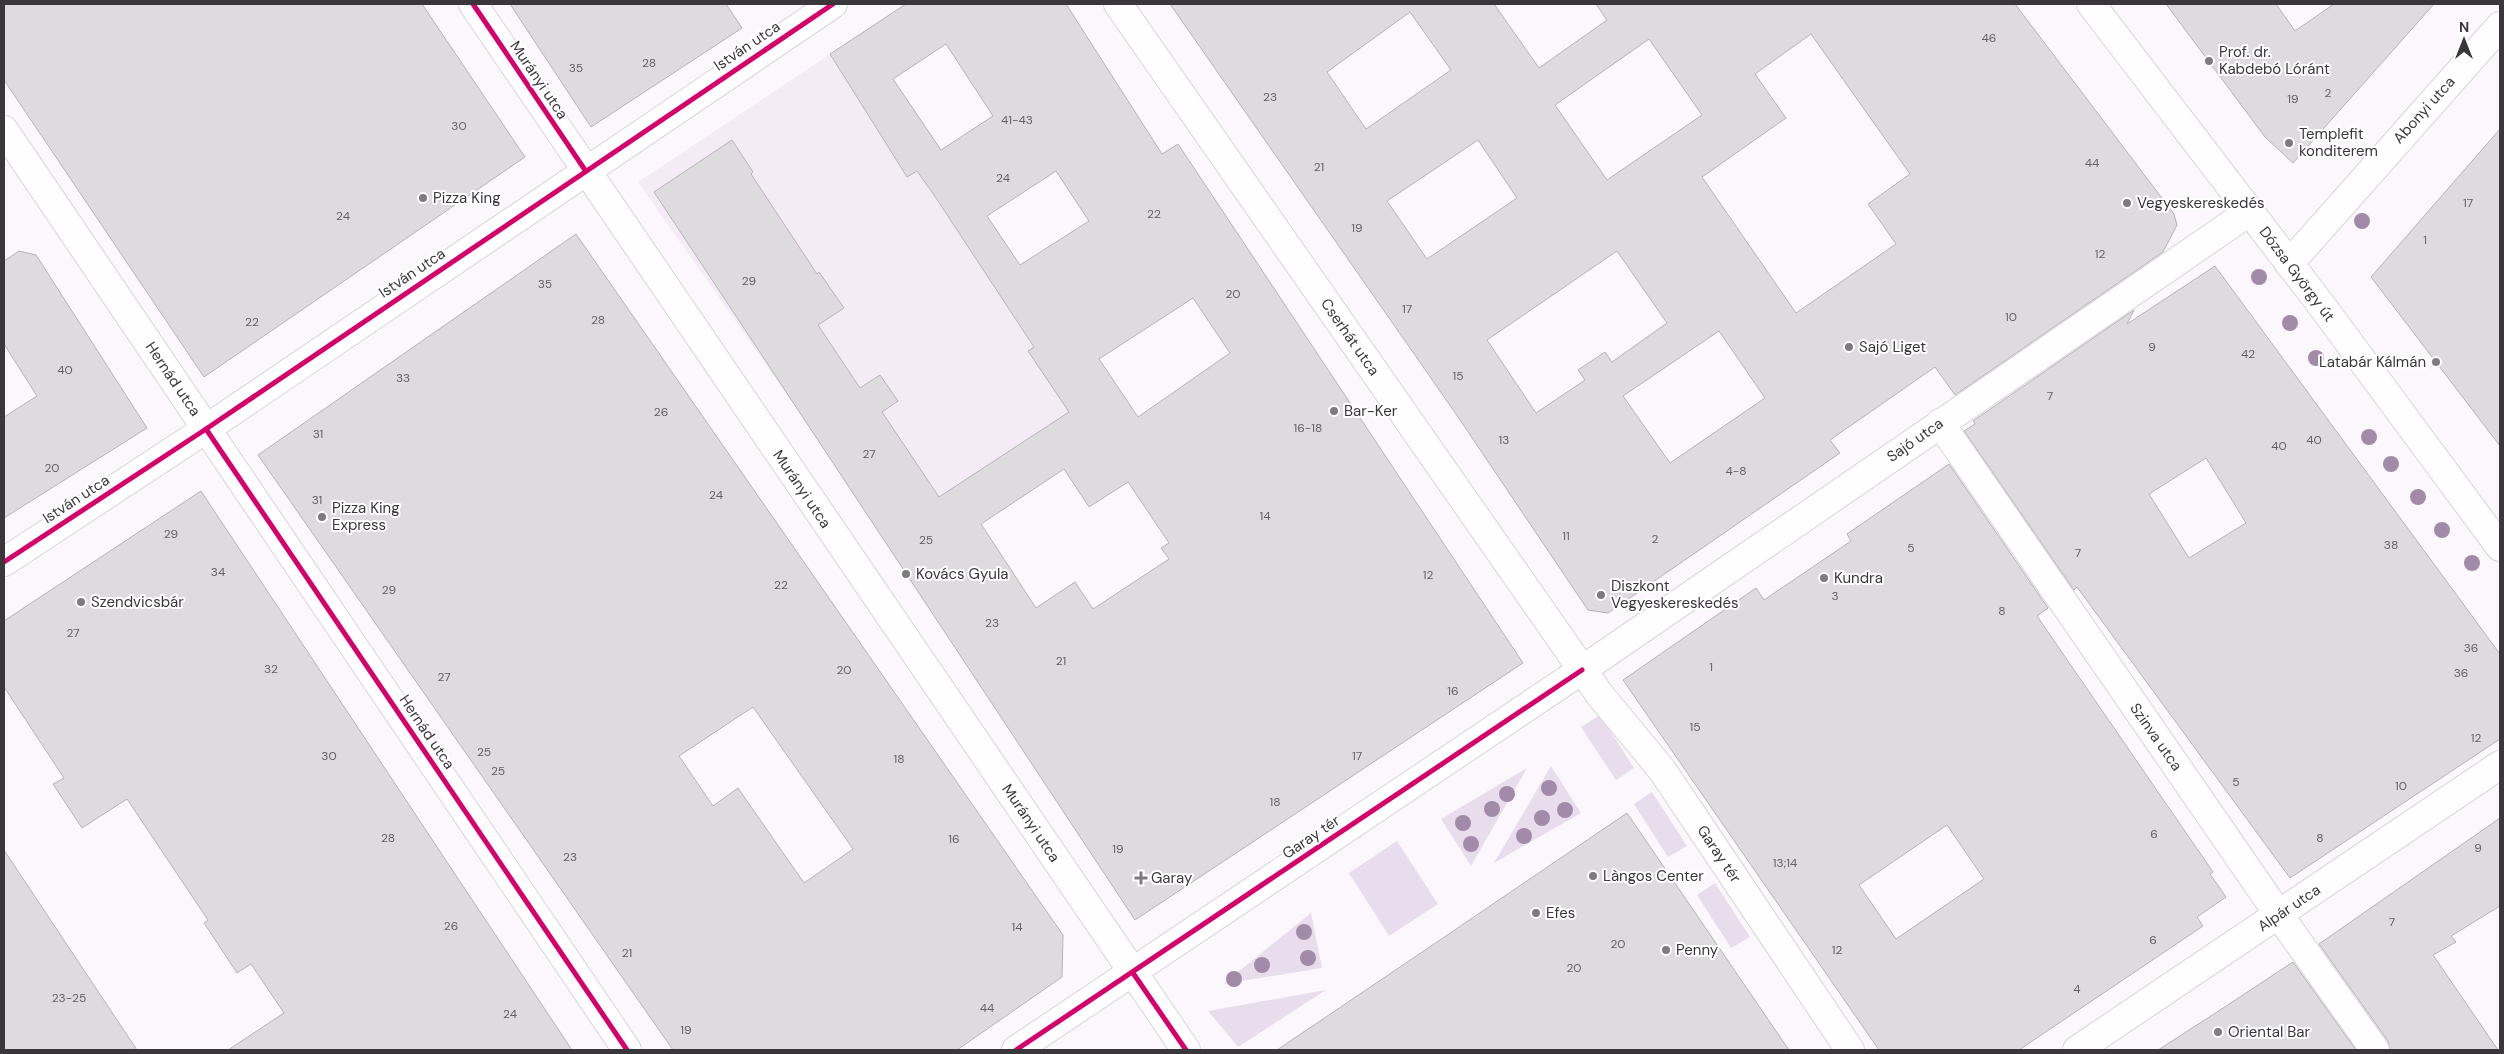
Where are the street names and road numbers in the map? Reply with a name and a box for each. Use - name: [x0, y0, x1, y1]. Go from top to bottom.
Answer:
- street label: István utca: [710, 16, 784, 76]
- street label: Murányi utca: [505, 37, 573, 123]
- street label: Abonyi utca: [2389, 72, 2459, 148]
- street label: Dózsa György út: [2255, 222, 2339, 326]
- street label: István utca: [375, 243, 449, 303]
- street label: Cserhát utca: [1316, 294, 1384, 380]
- street label: Hernád utca: [141, 338, 205, 420]
- street label: Sajó utca: [1883, 413, 1947, 467]
- street label: Murányi utca: [768, 446, 836, 532]
- street label: István utca: [39, 470, 113, 528]
- street label: Hernád utca: [395, 691, 459, 773]
- street label: Szinva utca: [2125, 699, 2187, 775]
- street label: Murányi utca: [997, 780, 1065, 866]
- street label: Garay tér: [1278, 810, 1344, 863]
- street label: Garay tér: [1693, 821, 1746, 887]
- street label: Alpár utca: [2254, 880, 2324, 936]

